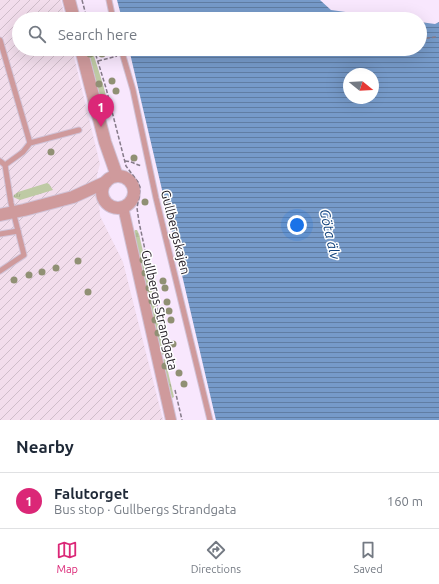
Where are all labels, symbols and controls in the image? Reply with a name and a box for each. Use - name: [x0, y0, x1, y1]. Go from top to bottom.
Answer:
- search box: [12, 12, 427, 56]
- icon: search: [26, 23, 48, 45]
- text: Search here: [58, 26, 137, 43]
- north arrow: [343, 68, 379, 104]
- pin: 1: [88, 94, 114, 127]
- street label: Gullbergskajen: [159, 188, 193, 276]
- water label: Göta älv: [316, 207, 344, 262]
- your location: [287, 215, 307, 235]
- street label: Gullbergs Strandgata: [139, 248, 181, 372]
- text: Nearby: [16, 437, 74, 456]
- text: Falutorget: [54, 485, 129, 502]
- text: 1: [25, 494, 33, 508]
- text: 160 m: [387, 494, 423, 508]
- text: Bus stop · Gullbergs Strandgata: [54, 502, 237, 516]
- tab: Map: [56, 539, 78, 575]
- tab: Directions: [191, 539, 241, 575]
- tab: Saved: [353, 539, 383, 575]

